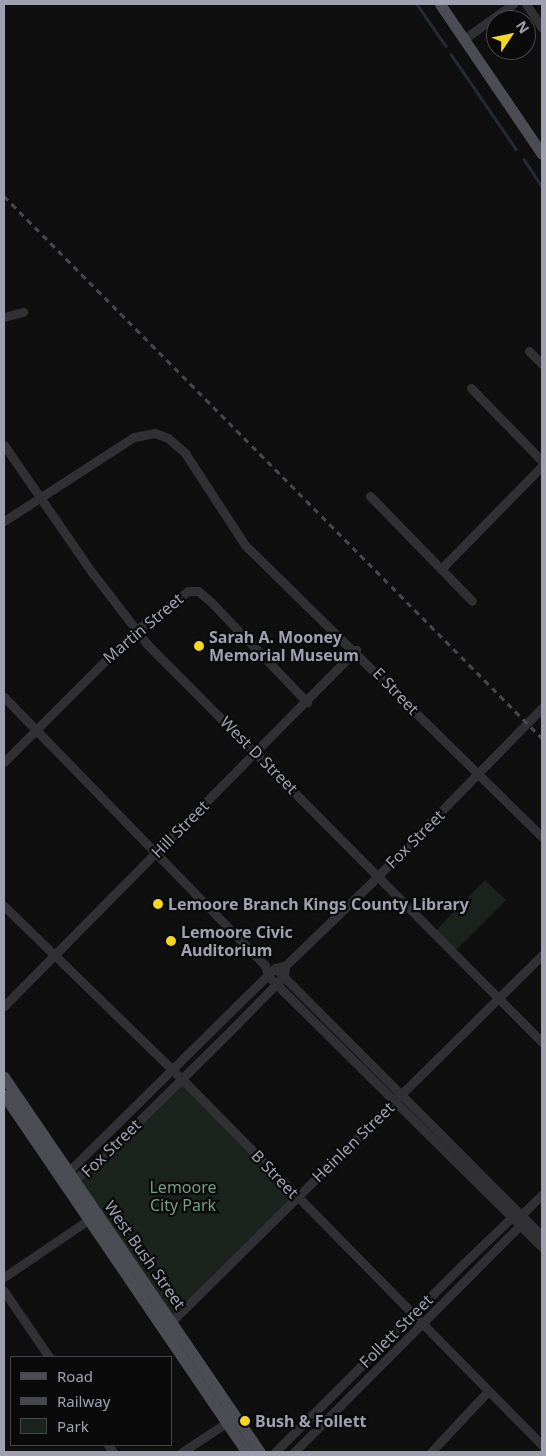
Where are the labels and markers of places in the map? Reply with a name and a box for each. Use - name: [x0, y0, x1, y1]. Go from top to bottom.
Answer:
- place label: Sarah A. Mooney Memorial Museum: [209, 627, 359, 665]
- marker: Sarah A. Mooney Memorial Museum: [193, 640, 205, 652]
- place label: Lemoore Branch Kings County Library: [168, 894, 469, 914]
- marker: Lemoore Branch Kings County Library: [152, 898, 164, 910]
- place label: Lemoore Civic Auditorium: [181, 922, 293, 960]
- marker: Lemoore Civic Auditorium: [165, 935, 177, 947]
- place label: Bush & Follett: [255, 1411, 367, 1431]
- marker: Bush & Follett: [239, 1415, 251, 1427]

